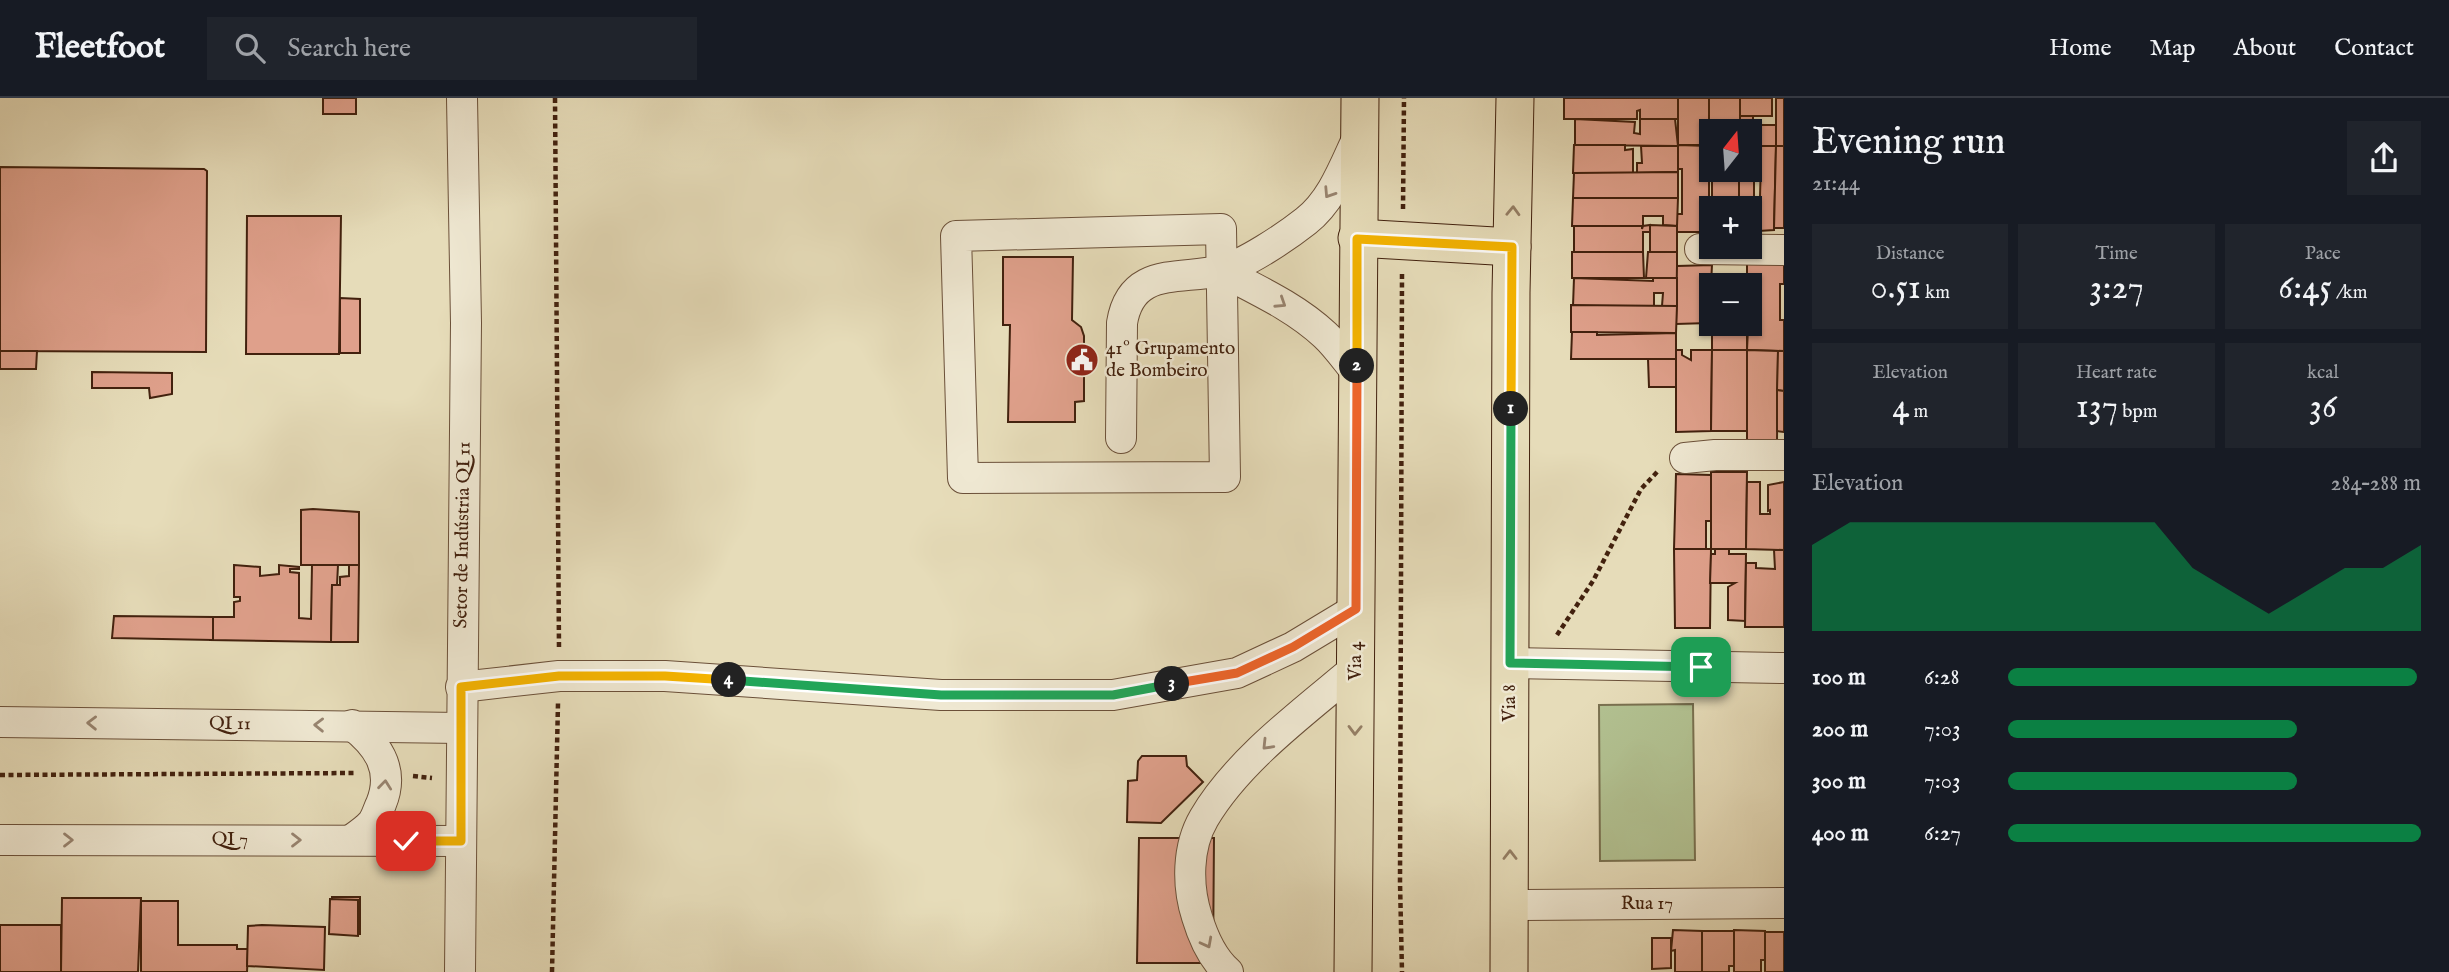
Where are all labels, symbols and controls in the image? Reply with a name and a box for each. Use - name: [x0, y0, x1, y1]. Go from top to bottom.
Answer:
- search box: [207, 17, 697, 80]
- text: Fleetfoot: [35, 27, 165, 69]
- icon: search: [231, 29, 269, 67]
- text: Search here: [287, 32, 411, 65]
- text: Home: [2049, 33, 2112, 64]
- text: Map: [2150, 33, 2196, 64]
- text: About: [2234, 33, 2296, 64]
- text: Contact: [2334, 33, 2414, 64]
- north arrow: [1699, 119, 1762, 182]
- map controls: [1699, 119, 1762, 336]
- text: Evening run: [1812, 119, 2006, 167]
- button: share: [2347, 121, 2421, 195]
- text: 21:44: [1812, 169, 1860, 198]
- one-way arrow: [1324, 186, 1337, 199]
- button: +: [1699, 196, 1762, 259]
- one-way arrow: [1505, 205, 1521, 216]
- text: Distance: [1876, 242, 1945, 266]
- text: Time: [2095, 242, 2138, 266]
- text: Pace: [2305, 242, 2341, 266]
- text: 0.51: [1870, 266, 1921, 311]
- text: 3:27: [2089, 266, 2144, 311]
- text: 6:45: [2278, 266, 2332, 311]
- button: −: [1699, 273, 1762, 336]
- text: km: [1921, 281, 1950, 305]
- text: /km: [2332, 281, 2367, 305]
- one-way arrow: [1273, 295, 1286, 308]
- place label: 41º Grupamento de Bombeiro: [1106, 337, 1235, 383]
- public building icon: 41º Grupamento de Bombeiro: [1063, 341, 1101, 379]
- pin: 2: [1340, 348, 1374, 384]
- text: 2: [1352, 353, 1361, 377]
- text: Elevation: [1872, 361, 1948, 385]
- text: Heart rate: [2076, 361, 2157, 385]
- text: kcal: [2307, 361, 2339, 385]
- text: 4: [1892, 385, 1909, 430]
- text: 137: [2076, 385, 2118, 430]
- text: 36: [2309, 385, 2337, 430]
- pin: 1: [1494, 392, 1528, 426]
- text: 1: [1507, 396, 1514, 420]
- text: m: [1909, 400, 1928, 424]
- text: bpm: [2118, 400, 2157, 424]
- street label: Setor de Indústria QI 11: [449, 441, 477, 629]
- text: Elevation: [1812, 469, 1903, 498]
- text: 284–288 m: [2331, 469, 2421, 498]
- pin: [1671, 637, 1731, 697]
- street label: Via 4: [1344, 641, 1368, 682]
- icon: arrive: [1682, 648, 1720, 686]
- pin: 4: [712, 662, 746, 698]
- text: 100 m: [1812, 663, 1866, 692]
- text: 6:28: [1924, 663, 1960, 692]
- pin: 3: [1154, 666, 1190, 702]
- text: 4: [724, 667, 733, 691]
- text: 3: [1168, 671, 1175, 695]
- street label: Via 8: [1498, 684, 1522, 723]
- street label: QI 11: [209, 712, 251, 736]
- one-way arrow: [86, 715, 96, 731]
- text: 200 m: [1812, 715, 1868, 744]
- text: 7:03: [1924, 715, 1961, 744]
- one-way arrow: [313, 717, 324, 733]
- one-way arrow: [1347, 725, 1363, 735]
- one-way arrow: [1262, 736, 1275, 749]
- text: 300 m: [1812, 767, 1866, 796]
- text: 7:03: [1924, 767, 1961, 796]
- one-way arrow: [377, 779, 392, 790]
- pin: [376, 811, 436, 871]
- text: 400 m: [1812, 819, 1869, 848]
- text: 6:27: [1924, 819, 1961, 848]
- icon: check: [387, 822, 425, 860]
- street label: QI 7: [212, 828, 248, 852]
- one-way arrow: [63, 832, 74, 848]
- one-way arrow: [291, 832, 301, 848]
- one-way arrow: [1502, 849, 1518, 860]
- street label: Rua 17: [1621, 892, 1673, 916]
- one-way arrow: [1199, 936, 1212, 948]

